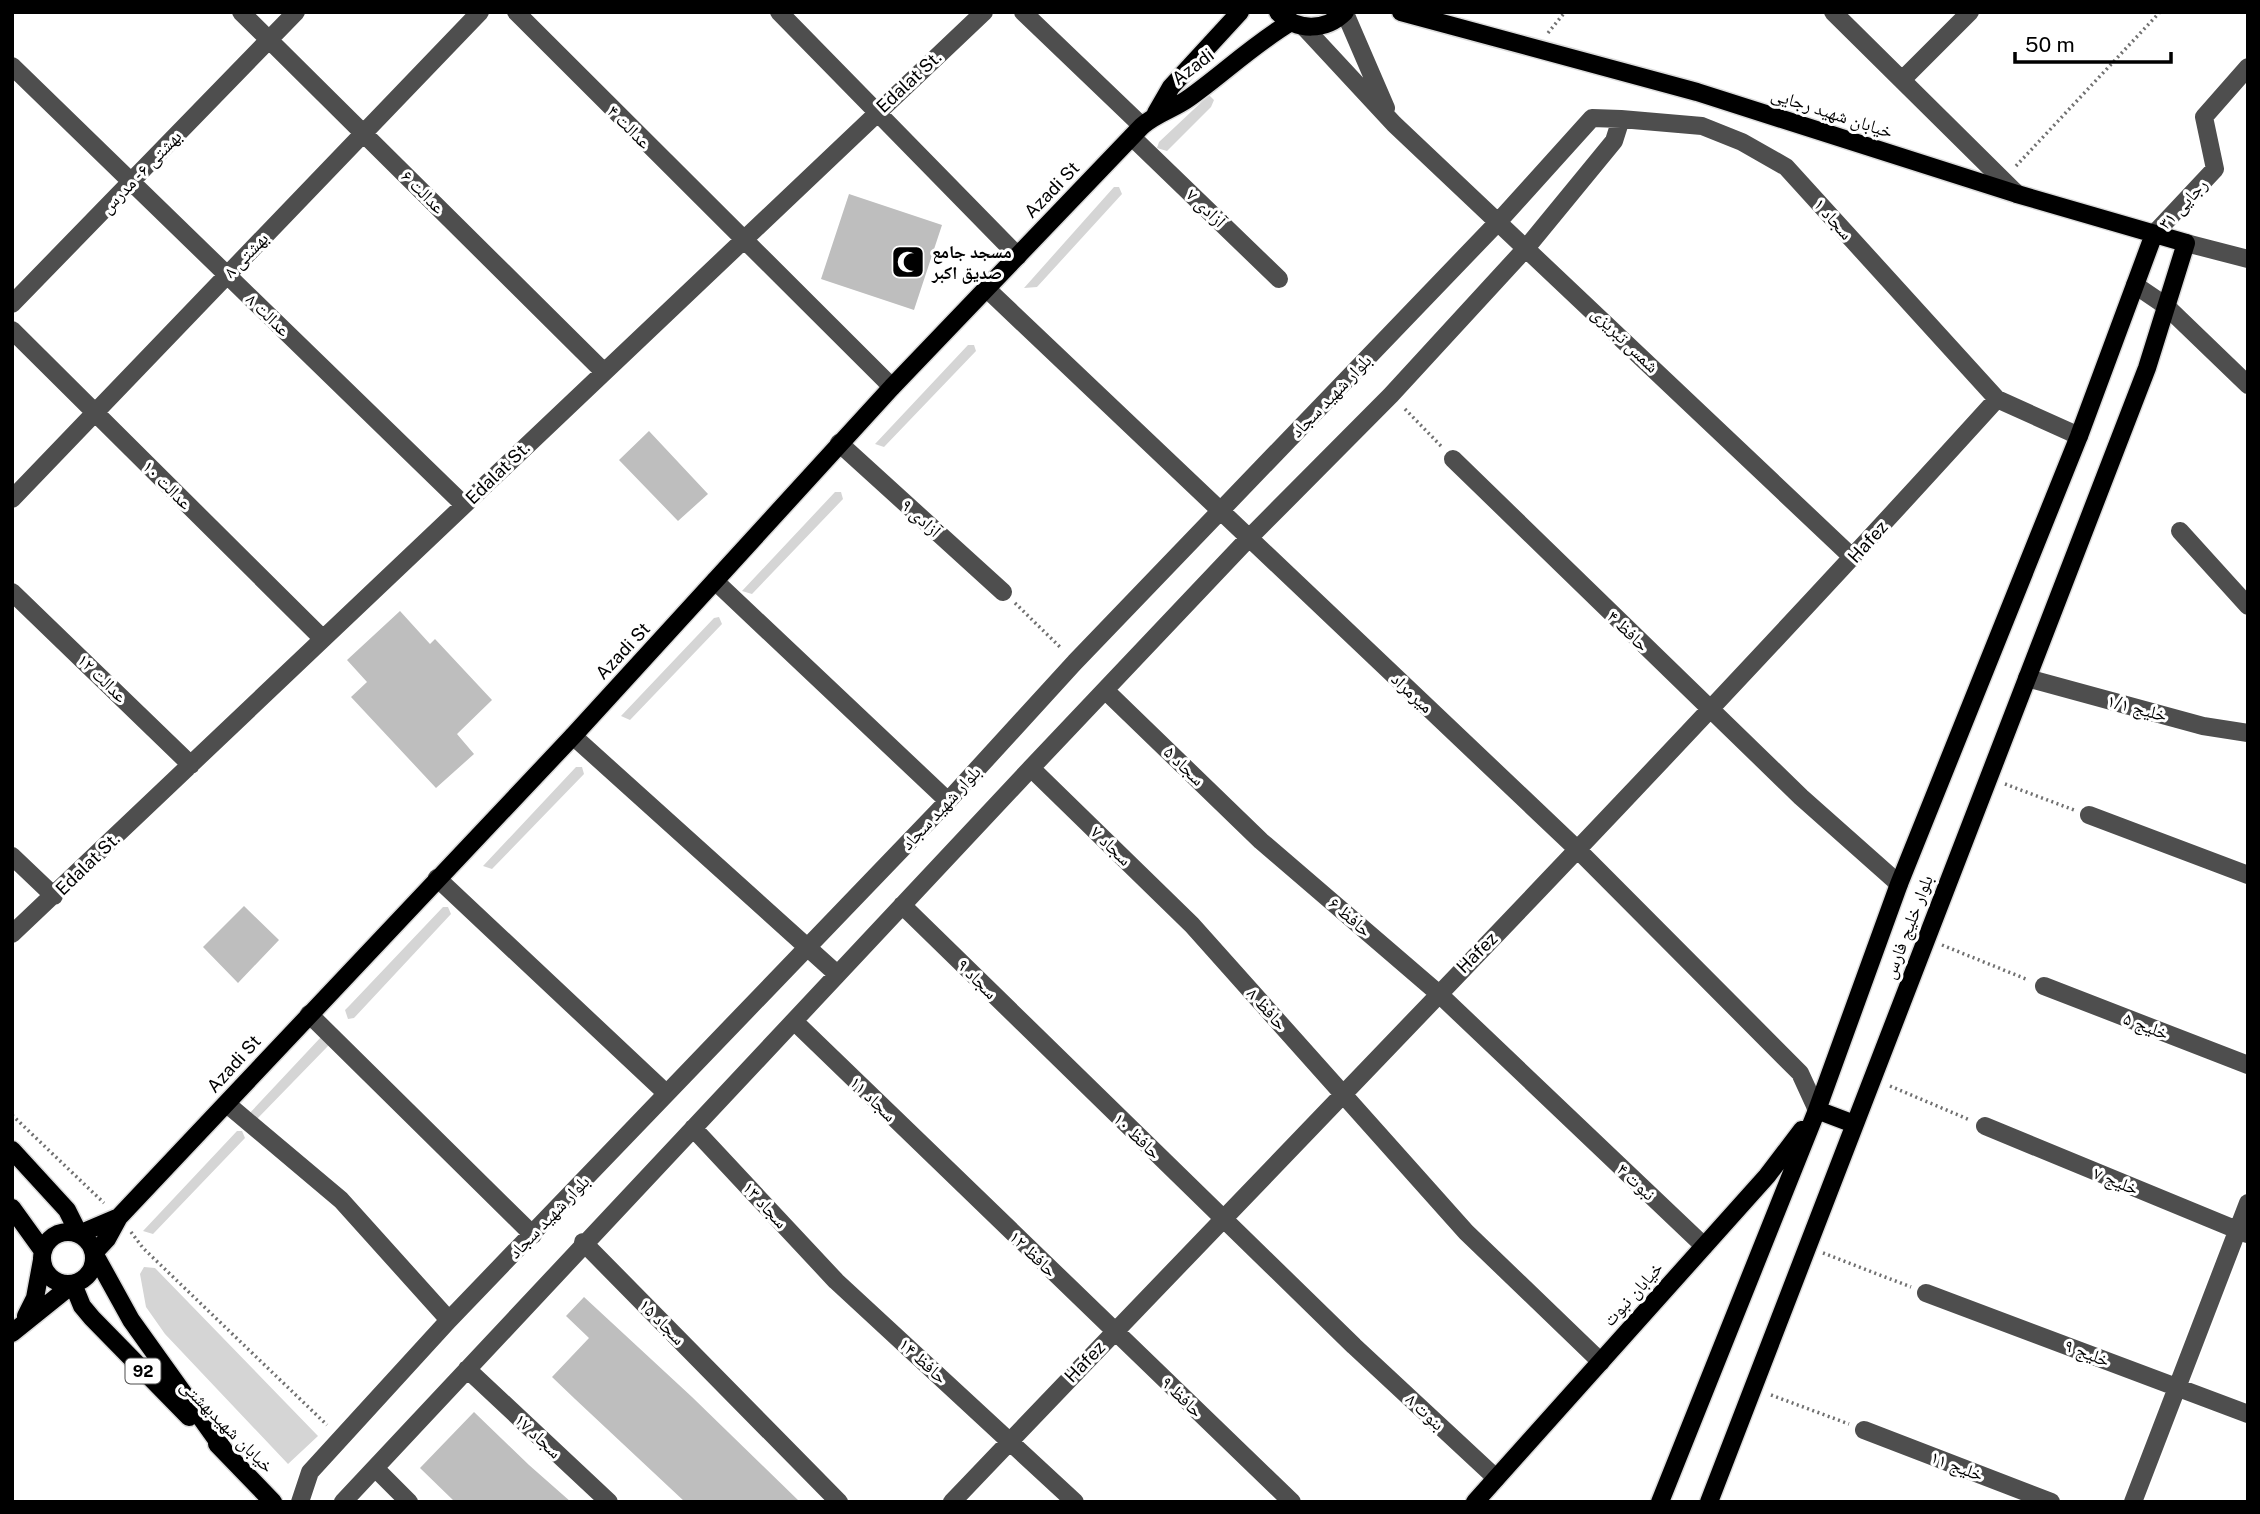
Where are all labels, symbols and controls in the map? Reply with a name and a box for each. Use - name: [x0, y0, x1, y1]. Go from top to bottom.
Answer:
- scale bar: [2015, 21, 2171, 65]
- text: 50 m: [2025, 32, 2075, 57]
- street label: Azadi: [1168, 44, 1218, 89]
- street label: Edalat St.: [872, 46, 945, 117]
- street label: خیابان شهید رجایی: [1768, 83, 1896, 143]
- street label: عدالت ۴: [603, 101, 655, 153]
- street label: بهشتی ۶ - مدرس: [96, 126, 186, 218]
- street label: Azadi St: [1020, 157, 1083, 222]
- street label: عدالت ۶: [397, 166, 449, 218]
- street label: رجایی ۳‍۱: [2154, 174, 2212, 234]
- street label: آزادی ۷: [1182, 184, 1231, 232]
- street label: سجاد ۱: [1809, 194, 1857, 244]
- street label: بهشتی ۸: [219, 228, 273, 282]
- place label: مسجد جامع صدیق اکبر: [931, 241, 1012, 284]
- mosque icon: مسجد جامع صدیق اکبر: [889, 243, 927, 281]
- street label: عدالت ۸: [242, 289, 295, 341]
- street label: شمس تبریزی: [1587, 302, 1663, 378]
- street label: بلوار شهید سجاد: [1286, 350, 1376, 442]
- street label: Edalat St.: [461, 437, 534, 508]
- street label: عدالت ۱۰: [138, 456, 196, 514]
- street label: آزادی ۹: [896, 494, 946, 542]
- street label: Hafez: [1843, 516, 1892, 567]
- street label: حافظ ۴: [1603, 606, 1654, 656]
- street label: Azadi St: [591, 618, 654, 683]
- street label: عدالت ۱۲: [73, 649, 132, 706]
- street label: میرمراد: [1387, 668, 1437, 717]
- street label: خلیج ۱/۱: [2104, 689, 2169, 728]
- street label: سجاد ۵: [1160, 741, 1209, 790]
- street label: بلوار شهید سجاد: [896, 761, 985, 854]
- street label: سجاد ۷: [1087, 821, 1136, 870]
- street label: Edalat St.: [51, 828, 124, 899]
- street label: بلوار خلیج فارس: [1878, 872, 1939, 982]
- street label: حافظ ۶: [1325, 892, 1376, 941]
- street label: Hafez: [1452, 928, 1501, 977]
- street label: سجاد ۹: [953, 954, 1002, 1003]
- street label: حافظ ۸: [1243, 983, 1292, 1034]
- street label: خلیج ۵: [2120, 1007, 2172, 1046]
- street label: Azadi St: [202, 1031, 265, 1097]
- street label: سجاد ۱۱: [846, 1072, 901, 1126]
- street label: حافظ ۱۰: [1109, 1108, 1166, 1163]
- street label: نبوت ۴: [1612, 1159, 1660, 1205]
- street label: خلیج ۷: [2090, 1162, 2142, 1201]
- street label: بلوار شهید سجاد: [504, 1171, 594, 1263]
- street label: سجاد ۱۳: [738, 1177, 792, 1233]
- street label: حافظ ۱۲: [1005, 1226, 1062, 1281]
- street label: خیابان نبوت: [1598, 1257, 1668, 1331]
- street label: سجاد ۱۵: [635, 1294, 690, 1349]
- street label: حافظ ۱۴: [895, 1333, 952, 1388]
- street label: خلیج ۹: [2061, 1334, 2113, 1373]
- street label: Hafez: [1060, 1337, 1109, 1387]
- road number: 92: [125, 1358, 160, 1384]
- street label: حافظ ۹: [1157, 1372, 1208, 1422]
- street label: خیابان شهیدبهشتی: [176, 1375, 278, 1477]
- street label: بنوت ۸: [1401, 1389, 1449, 1435]
- street label: سجاد ۱۷: [510, 1409, 566, 1463]
- street label: خلیج ۱۱: [1927, 1446, 1987, 1487]

